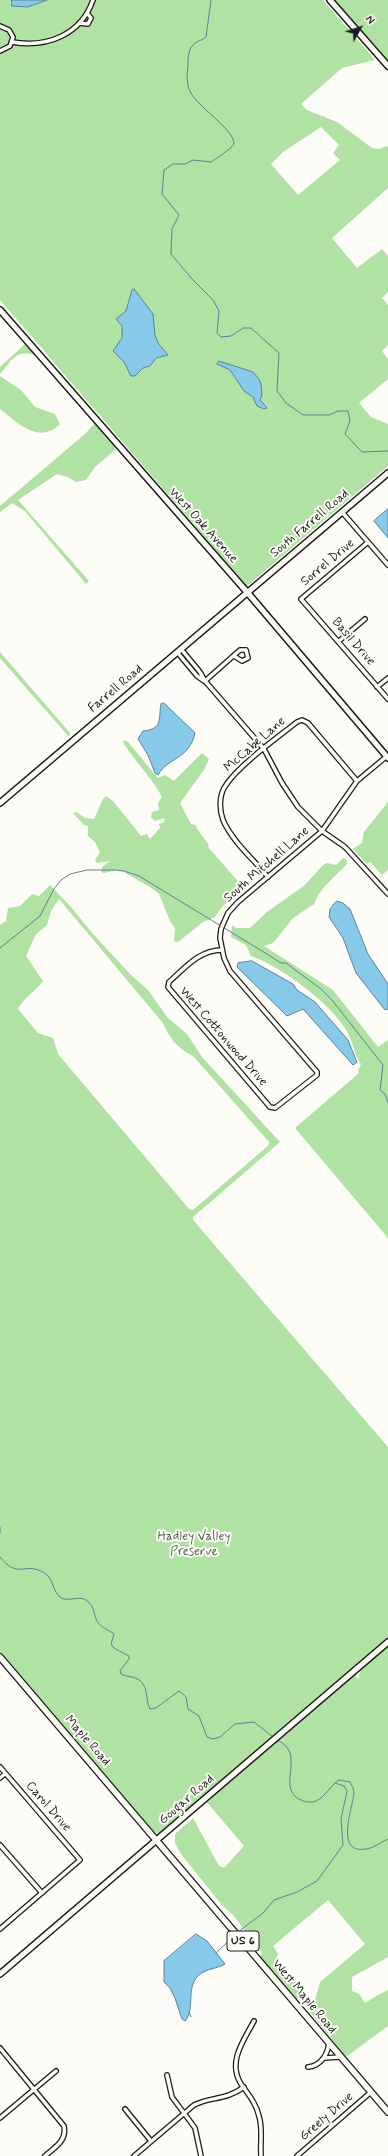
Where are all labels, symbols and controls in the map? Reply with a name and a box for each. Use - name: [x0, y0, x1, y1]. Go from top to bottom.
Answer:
- north arrow: [340, 8, 380, 48]
- text: N: [362, 13, 377, 28]
- street label: West Oak Avenue: [165, 485, 241, 567]
- street label: South Farrell Road: [267, 487, 353, 561]
- street label: Sorrel Drive: [298, 536, 358, 590]
- street label: Basil Drive: [328, 615, 378, 669]
- street label: Farrell Road: [86, 662, 146, 716]
- street label: McCabe Lane: [221, 714, 289, 776]
- street label: South Mitchell Lane: [221, 824, 313, 906]
- street label: West Cottonwood Drive: [176, 984, 270, 1090]
- park label: Hadley Valley Preserve: [158, 1529, 230, 1560]
- street label: Maple Road: [61, 1712, 113, 1770]
- street label: Gougar Road: [156, 1772, 218, 1828]
- street label: Carol Drive: [22, 1779, 74, 1835]
- road number: US 6: [227, 1931, 259, 1951]
- street label: West Maple Road: [268, 1957, 340, 2037]
- street label: Greely Drive: [297, 2089, 357, 2145]

